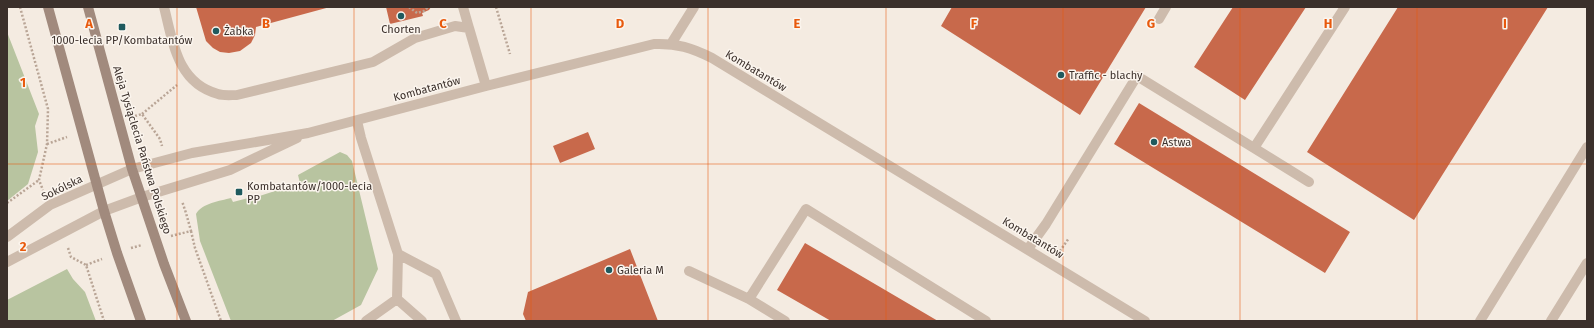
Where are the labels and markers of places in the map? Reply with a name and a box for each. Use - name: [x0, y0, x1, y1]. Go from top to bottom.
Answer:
- marker: Chorten: [396, 11, 406, 21]
- marker: 1000-lecia PP/Kombatantów: [117, 22, 127, 32]
- place label: Chorten: [381, 23, 421, 36]
- place label: Żabka: [224, 24, 254, 38]
- marker: Żabka: [211, 26, 221, 36]
- place label: 1000-lecia PP/Kombatantów: [51, 34, 193, 47]
- place label: Traffic - blachy: [1069, 69, 1143, 82]
- marker: Traffic - blachy: [1056, 70, 1066, 80]
- place label: Astwa: [1162, 136, 1191, 149]
- marker: Astwa: [1149, 137, 1159, 147]
- place label: Kombatantów/1000-lecia PP: [247, 180, 372, 206]
- marker: Kombatantów/1000-lecia PP: [234, 187, 244, 197]
- place label: Galeria M: [617, 264, 664, 277]
- marker: Galeria M: [604, 265, 614, 275]

